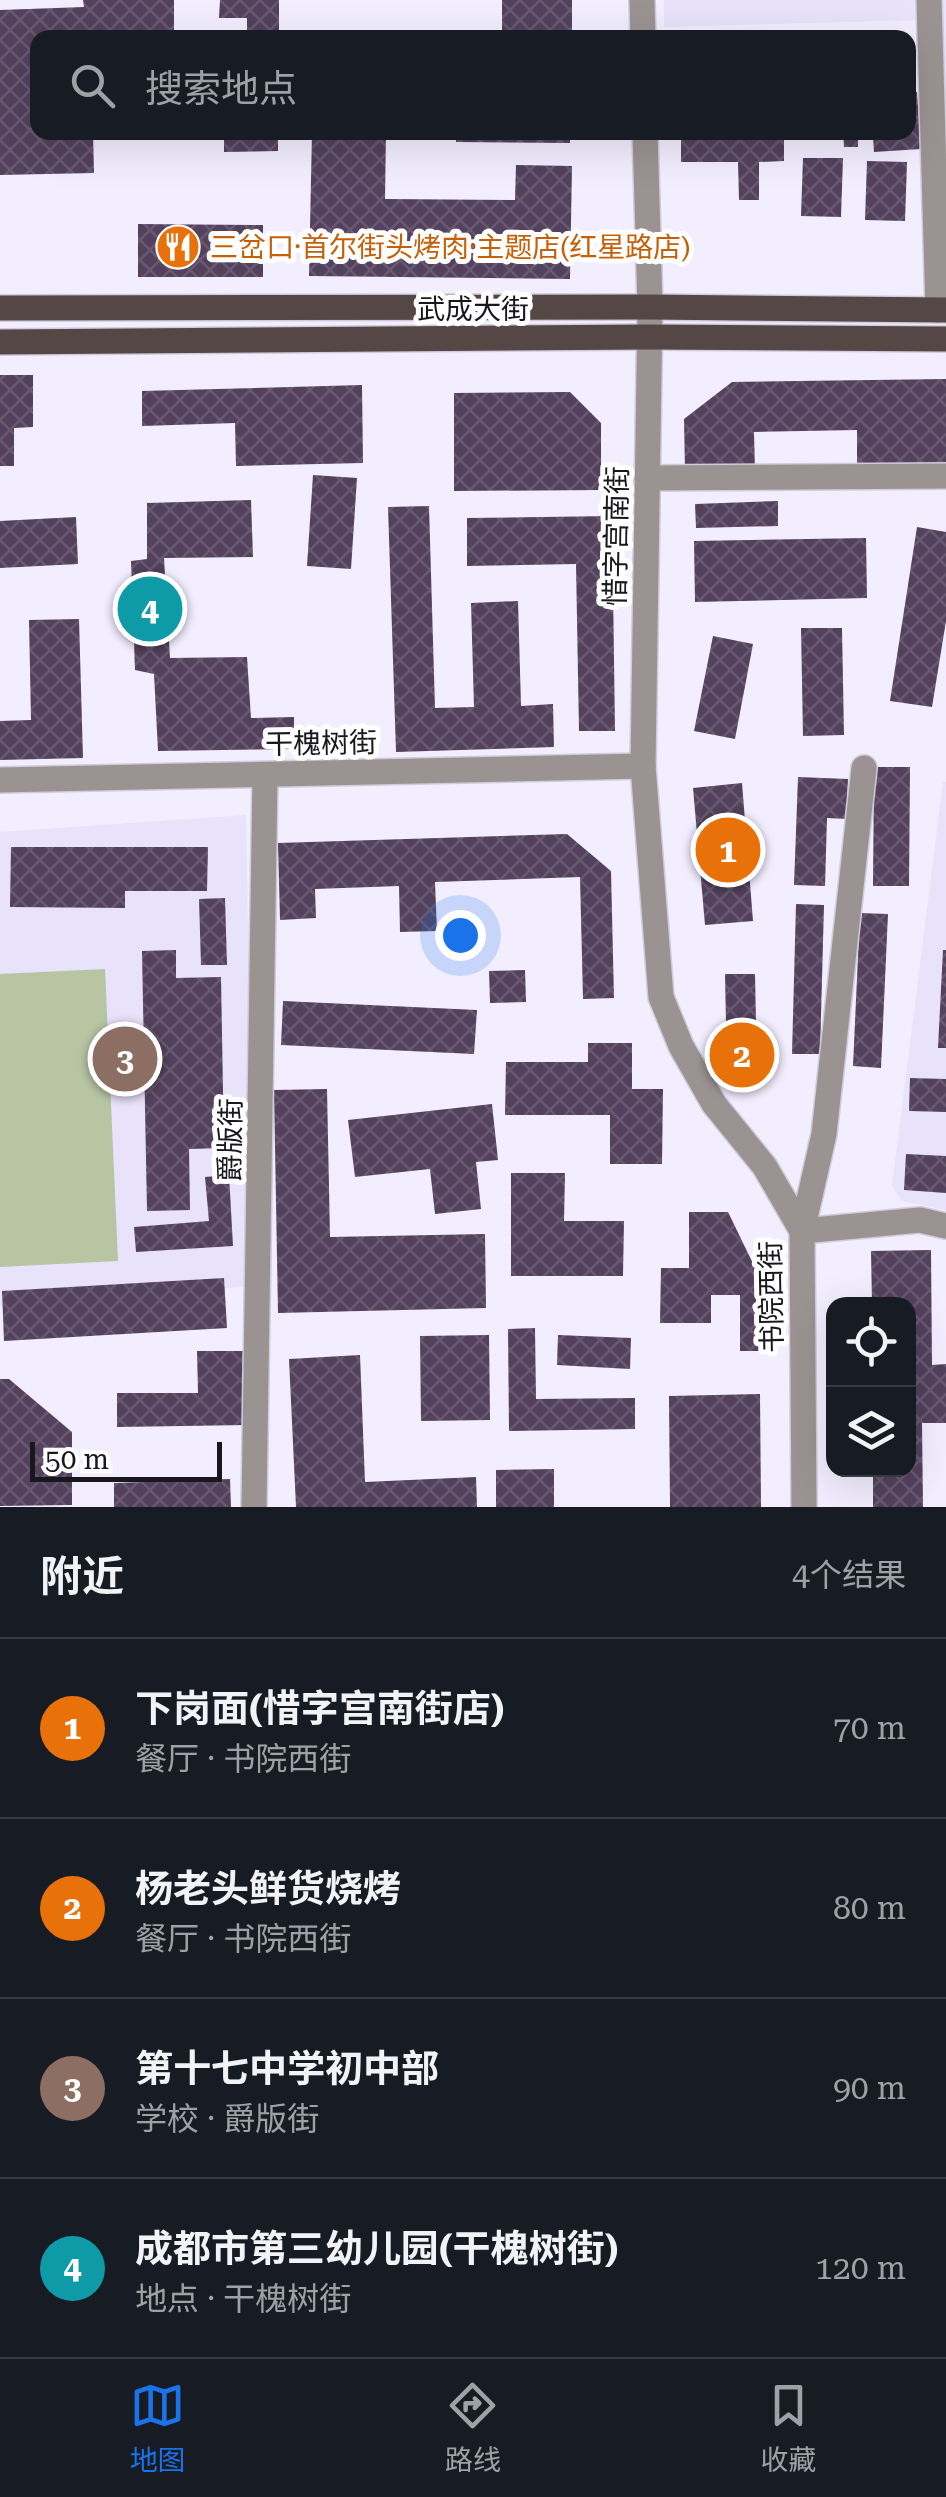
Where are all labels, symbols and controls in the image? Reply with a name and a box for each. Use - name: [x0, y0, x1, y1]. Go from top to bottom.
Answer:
- search box: [30, 30, 916, 140]
- icon: search: [65, 58, 120, 113]
- text: 搜索地点: [145, 67, 297, 111]
- restaurant icon: 三岔口·首尔街头烤肉·主题店(红星路店): [155, 224, 201, 270]
- place label: 三岔口·首尔街头烤肉·主题店(红星路店): [210, 231, 690, 264]
- street label: 武成大街: [417, 293, 529, 326]
- street label: 惜字宫南街: [599, 466, 634, 606]
- pin: 4: [118, 572, 182, 646]
- street label: 干槐树街: [265, 726, 377, 761]
- pin: 1: [696, 812, 760, 888]
- your location: [435, 910, 486, 961]
- pin: 2: [710, 1018, 774, 1092]
- pin: 3: [92, 1022, 158, 1096]
- street label: 爵版街: [213, 1098, 248, 1182]
- street label: 书院西街: [754, 1241, 789, 1353]
- map controls: [826, 1297, 916, 1477]
- button: locate: [826, 1297, 916, 1387]
- button: layers: [826, 1387, 916, 1477]
- scale bar: [30, 1437, 222, 1482]
- text: 50 m: [45, 1443, 109, 1476]
- text: 附近: [40, 1552, 124, 1601]
- text: 4个结果: [792, 1556, 906, 1594]
- text: 下岗面(惜字宫南街店): [135, 1687, 504, 1731]
- text: 1: [64, 1709, 81, 1747]
- text: 70 m: [833, 1709, 906, 1747]
- text: 餐厅 · 书院西街: [135, 1740, 351, 1778]
- text: 杨老头鲜货烧烤: [135, 1867, 401, 1911]
- text: 2: [64, 1889, 81, 1927]
- text: 80 m: [833, 1889, 906, 1927]
- text: 餐厅 · 书院西街: [135, 1920, 351, 1958]
- text: 第十七中学初中部: [135, 2047, 439, 2091]
- text: 3: [64, 2069, 81, 2107]
- text: 90 m: [833, 2069, 906, 2107]
- text: 学校 · 爵版街: [135, 2100, 319, 2138]
- text: 成都市第三幼儿园(干槐树街): [135, 2227, 618, 2271]
- text: 4: [64, 2249, 81, 2287]
- text: 120 m: [815, 2249, 906, 2287]
- text: 地点 · 干槐树街: [135, 2280, 351, 2318]
- tab: 地图: [130, 2378, 186, 2478]
- tab: 路线: [445, 2378, 501, 2478]
- tab: 收藏: [760, 2378, 816, 2478]

